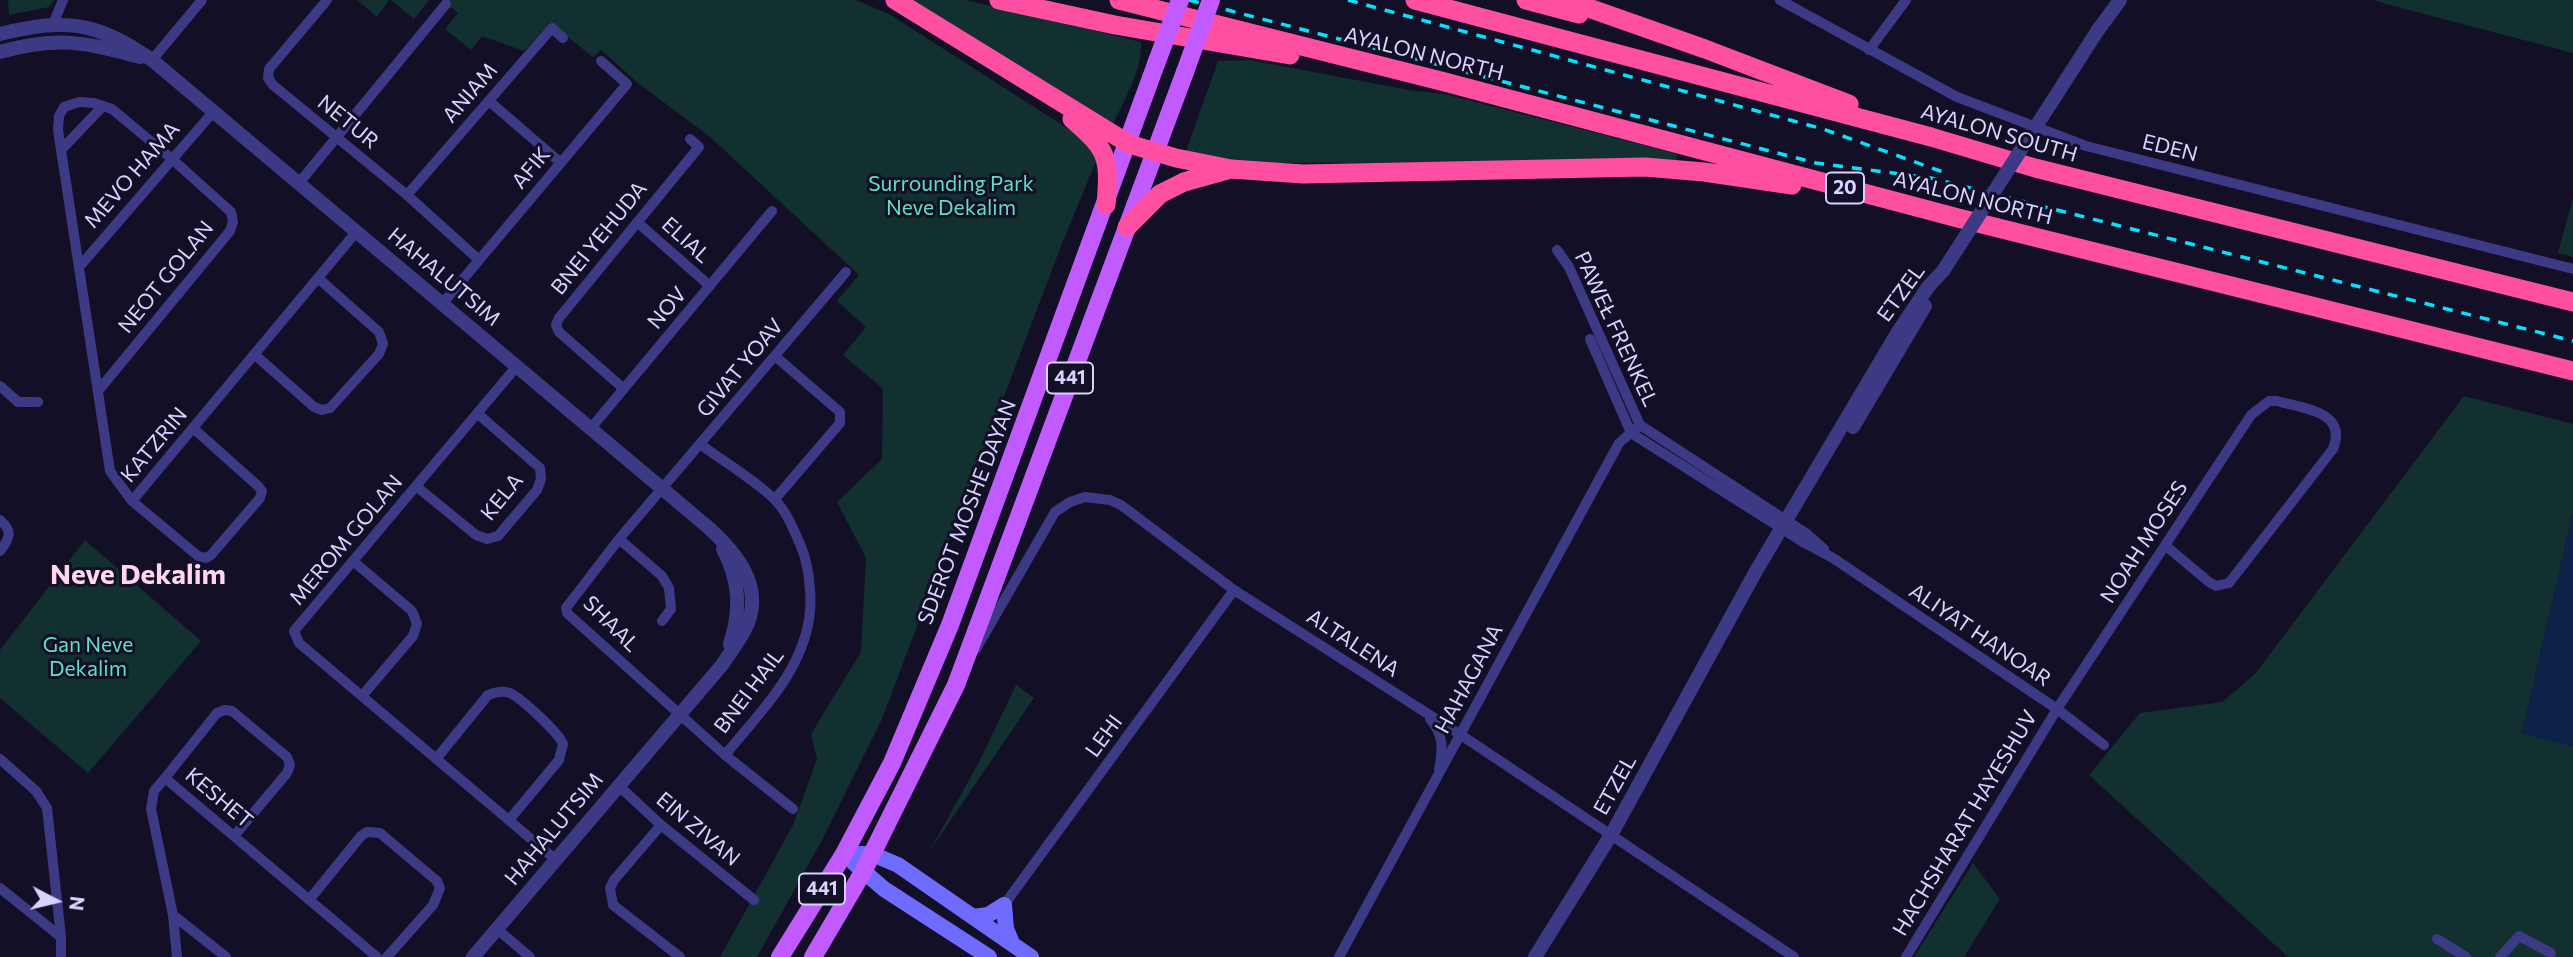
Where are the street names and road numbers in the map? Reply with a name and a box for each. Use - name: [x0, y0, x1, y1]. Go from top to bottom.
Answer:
- street label: AYALON NORTH: [1342, 22, 1506, 86]
- street label: ANIAM: [437, 58, 503, 128]
- street label: NETUR: [312, 90, 384, 154]
- street label: AYALON SOUTH: [1918, 99, 2080, 167]
- street label: MEVO HAMA: [79, 117, 185, 233]
- street label: EDEN: [2140, 129, 2200, 167]
- street label: AFIK: [506, 142, 556, 194]
- street label: AYALON NORTH: [1891, 166, 2055, 230]
- road number: 20: [1826, 172, 1864, 204]
- street label: BNEI YEHUDA: [546, 176, 652, 300]
- street label: ELIAL: [656, 212, 716, 268]
- street label: NEOT GOLAN: [113, 216, 219, 338]
- street label: HAHALUTSIM: [383, 223, 505, 331]
- street label: PAWEŁ FRENKEL: [1569, 247, 1663, 411]
- street label: ETZEL: [1872, 259, 1930, 327]
- street label: NOV: [642, 282, 692, 334]
- street label: GIVAT YOAV: [691, 314, 789, 422]
- road number: 441: [1047, 362, 1093, 394]
- street label: SDEROT MOSHE DAYAN: [912, 396, 1022, 628]
- street label: KATZRIN: [115, 402, 193, 488]
- street label: KELA: [476, 468, 528, 526]
- street label: MEROM GOLAN: [284, 470, 408, 610]
- street label: NOAH MOSES: [2095, 476, 2193, 608]
- street label: ALIYAT HANOAR: [1904, 578, 2056, 692]
- street label: SHAAL: [578, 591, 644, 657]
- street label: ALTALENA: [1302, 604, 1404, 682]
- street label: HAHAGANA: [1430, 620, 1508, 738]
- street label: BNEI HAIL: [709, 644, 789, 738]
- street label: HACHSHARAT HAYESHUV: [1888, 706, 2042, 940]
- street label: LEHI: [1080, 710, 1128, 762]
- street label: ETZEL: [1588, 751, 1642, 819]
- street label: KESHET: [180, 762, 258, 834]
- street label: HAHALUTSIM: [500, 768, 608, 890]
- street label: EIN ZIVAN: [651, 787, 745, 871]
- road number: 441: [799, 874, 845, 904]

